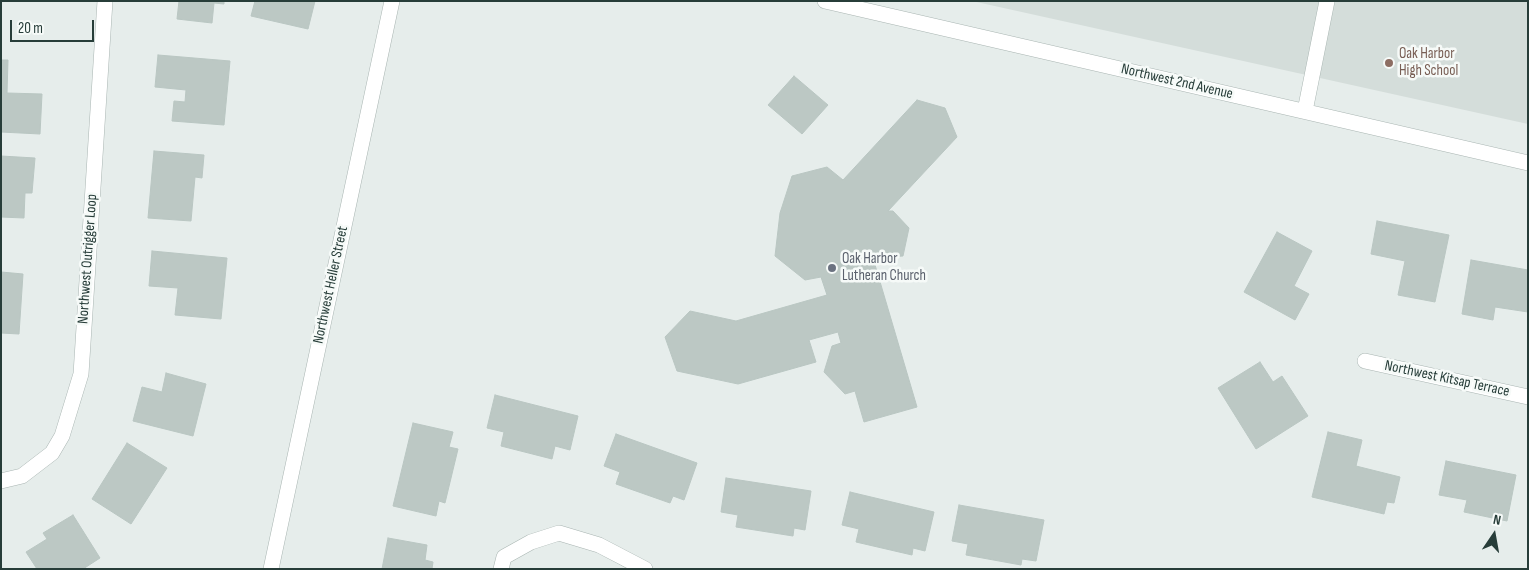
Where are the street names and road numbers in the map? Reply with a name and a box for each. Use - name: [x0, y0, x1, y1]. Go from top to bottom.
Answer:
- street label: Northwest 2nd Avenue: [1119, 60, 1235, 104]
- street label: Northwest Outrigger Loop: [74, 193, 102, 325]
- street label: Northwest Heller Street: [310, 225, 352, 345]
- street label: Northwest Kitsap Terrace: [1383, 357, 1511, 401]

